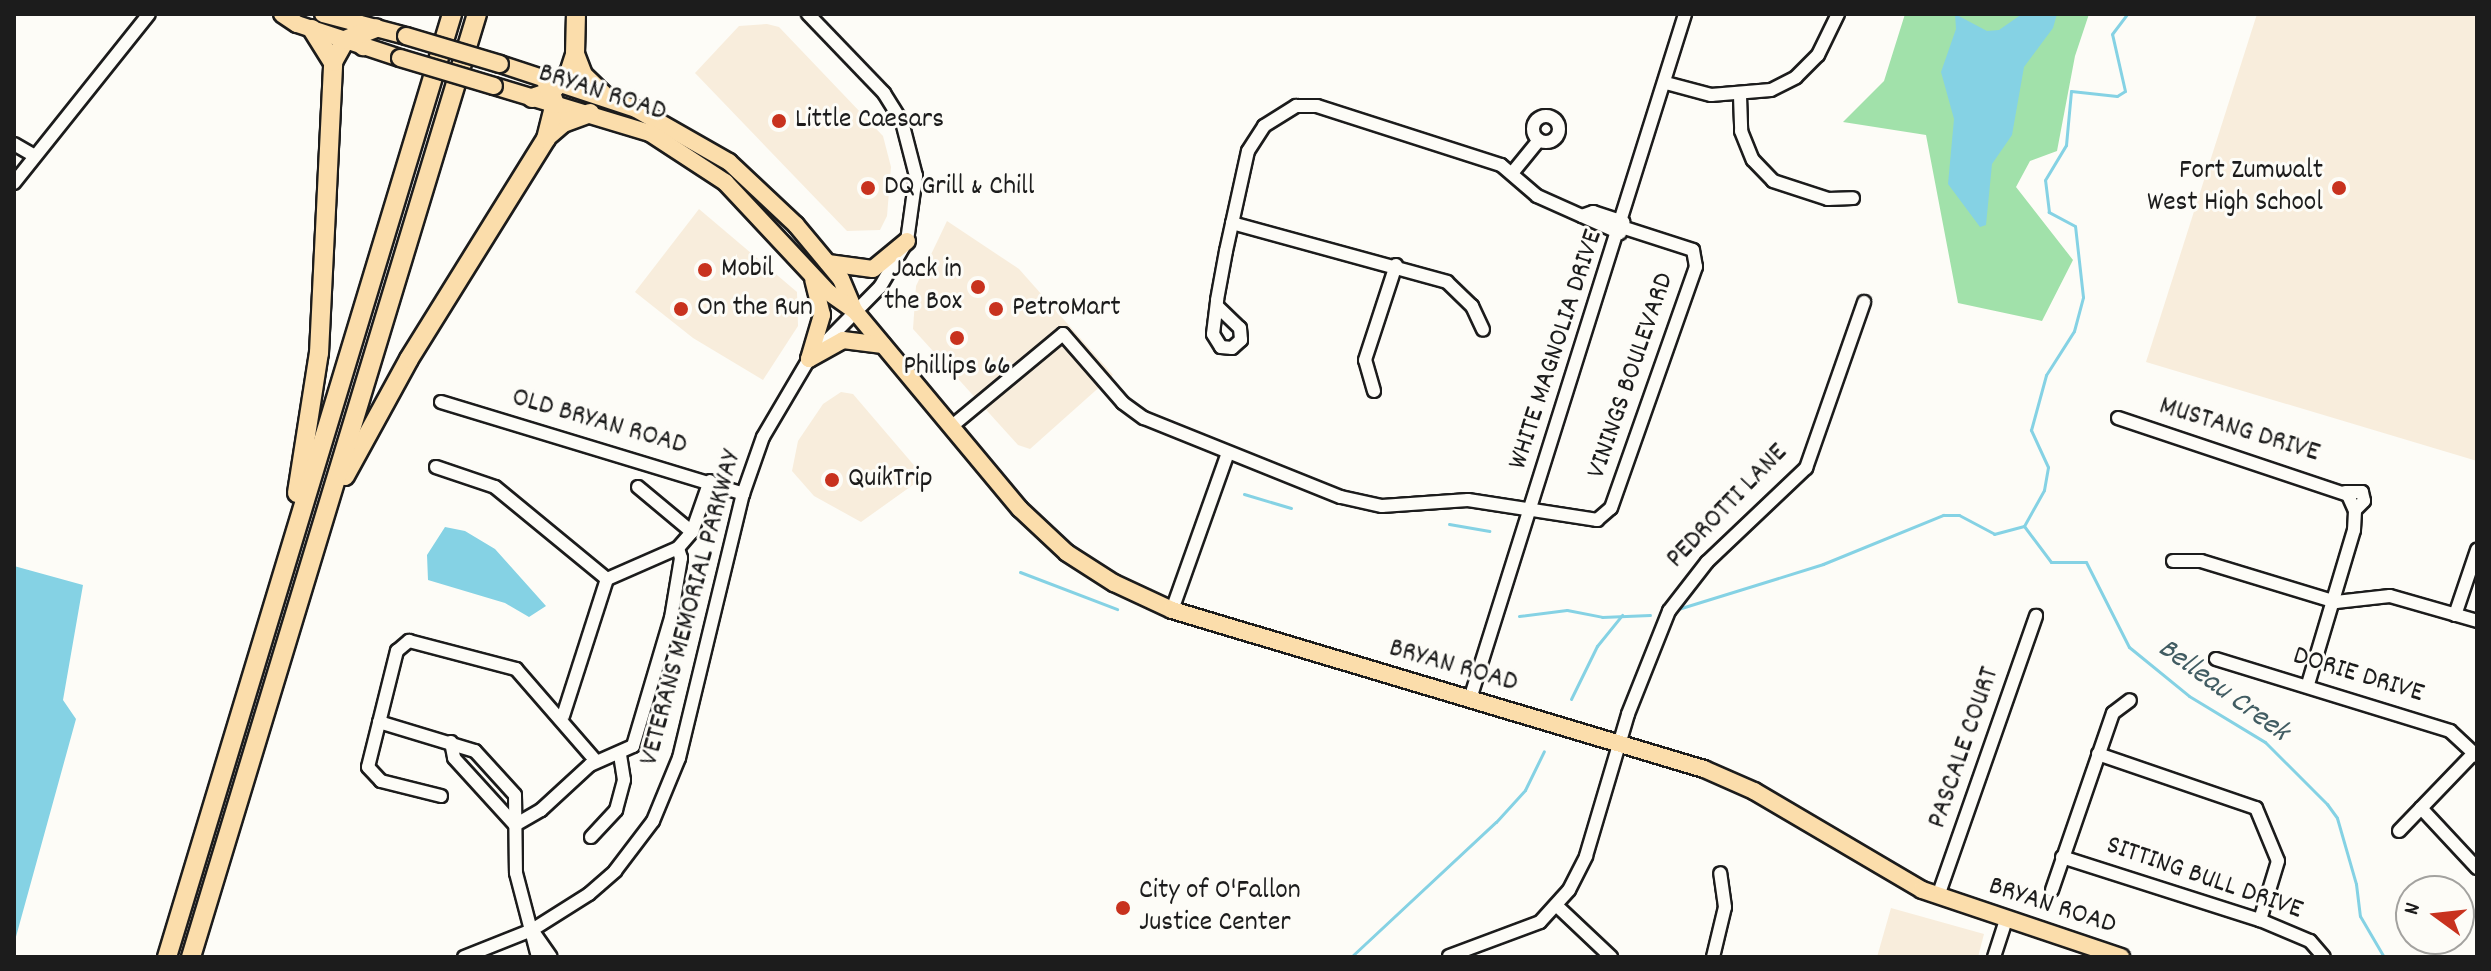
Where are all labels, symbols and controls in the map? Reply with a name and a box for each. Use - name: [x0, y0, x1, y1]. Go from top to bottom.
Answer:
- street label: BRYAN ROAD: [534, 58, 670, 130]
- place label: Little Caesars: [795, 104, 944, 138]
- marker: Little Caesars: [770, 112, 788, 130]
- place label: Fort Zumwalt West High School: [2147, 155, 2323, 221]
- place label: DQ Grill & Chill: [884, 171, 1034, 205]
- marker: DQ Grill & Chill: [859, 179, 877, 197]
- marker: Fort Zumwalt West High School: [2330, 179, 2348, 197]
- street label: WHITE MAGNOLIA DRIVE: [1502, 226, 1612, 474]
- place label: Mobil: [721, 253, 774, 287]
- place label: Jack in the Box: [884, 254, 962, 320]
- marker: Mobil: [696, 261, 714, 279]
- street label: VININGS BOULEVARD: [1581, 269, 1683, 483]
- marker: Jack in the Box: [969, 278, 987, 296]
- place label: On the Run: [697, 292, 813, 326]
- place label: PetroMart: [1012, 292, 1120, 326]
- marker: On the Run: [672, 300, 690, 318]
- marker: PetroMart: [987, 300, 1005, 318]
- marker: Phillips 66: [948, 329, 966, 347]
- place label: Phillips 66: [903, 351, 1011, 385]
- street label: OLD BRYAN ROAD: [508, 382, 690, 464]
- street label: MUSTANG DRIVE: [2155, 391, 2323, 471]
- street label: PEDROTTI LANE: [1660, 438, 1796, 576]
- street label: VETERANS MEMORIAL PARKWAY: [634, 447, 750, 769]
- place label: QuikTrip: [848, 463, 933, 497]
- marker: QuikTrip: [823, 471, 841, 489]
- water label: Belleau Creek: [2149, 632, 2295, 752]
- street label: BRYAN ROAD: [1385, 633, 1521, 701]
- street label: DORIE DRIVE: [2289, 640, 2427, 712]
- street label: PASCALE COURT: [1922, 663, 2008, 833]
- street label: SITTING BULL DRIVE: [2101, 830, 2307, 928]
- street label: BRYAN ROAD: [1984, 871, 2120, 943]
- place label: City of O'Fallon Justice Center: [1139, 875, 1301, 941]
- north arrow: [2395, 875, 2475, 955]
- marker: City of O'Fallon Justice Center: [1114, 899, 1132, 917]
- text: N: [2397, 900, 2430, 918]

